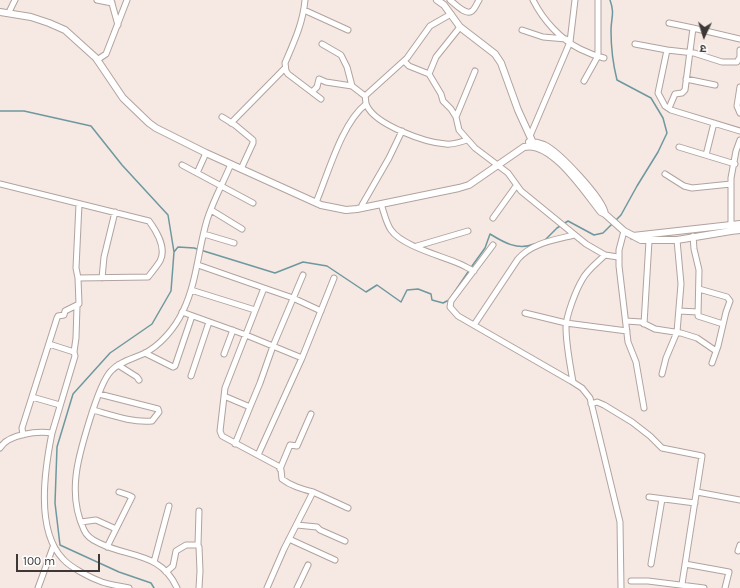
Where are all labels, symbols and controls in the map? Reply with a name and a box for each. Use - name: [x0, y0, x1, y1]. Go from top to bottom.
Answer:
- north arrow: [684, 16, 724, 56]
- text: उ: [699, 42, 707, 55]
- scale bar: [18, 546, 102, 572]
- text: 100 m: [23, 554, 55, 568]

